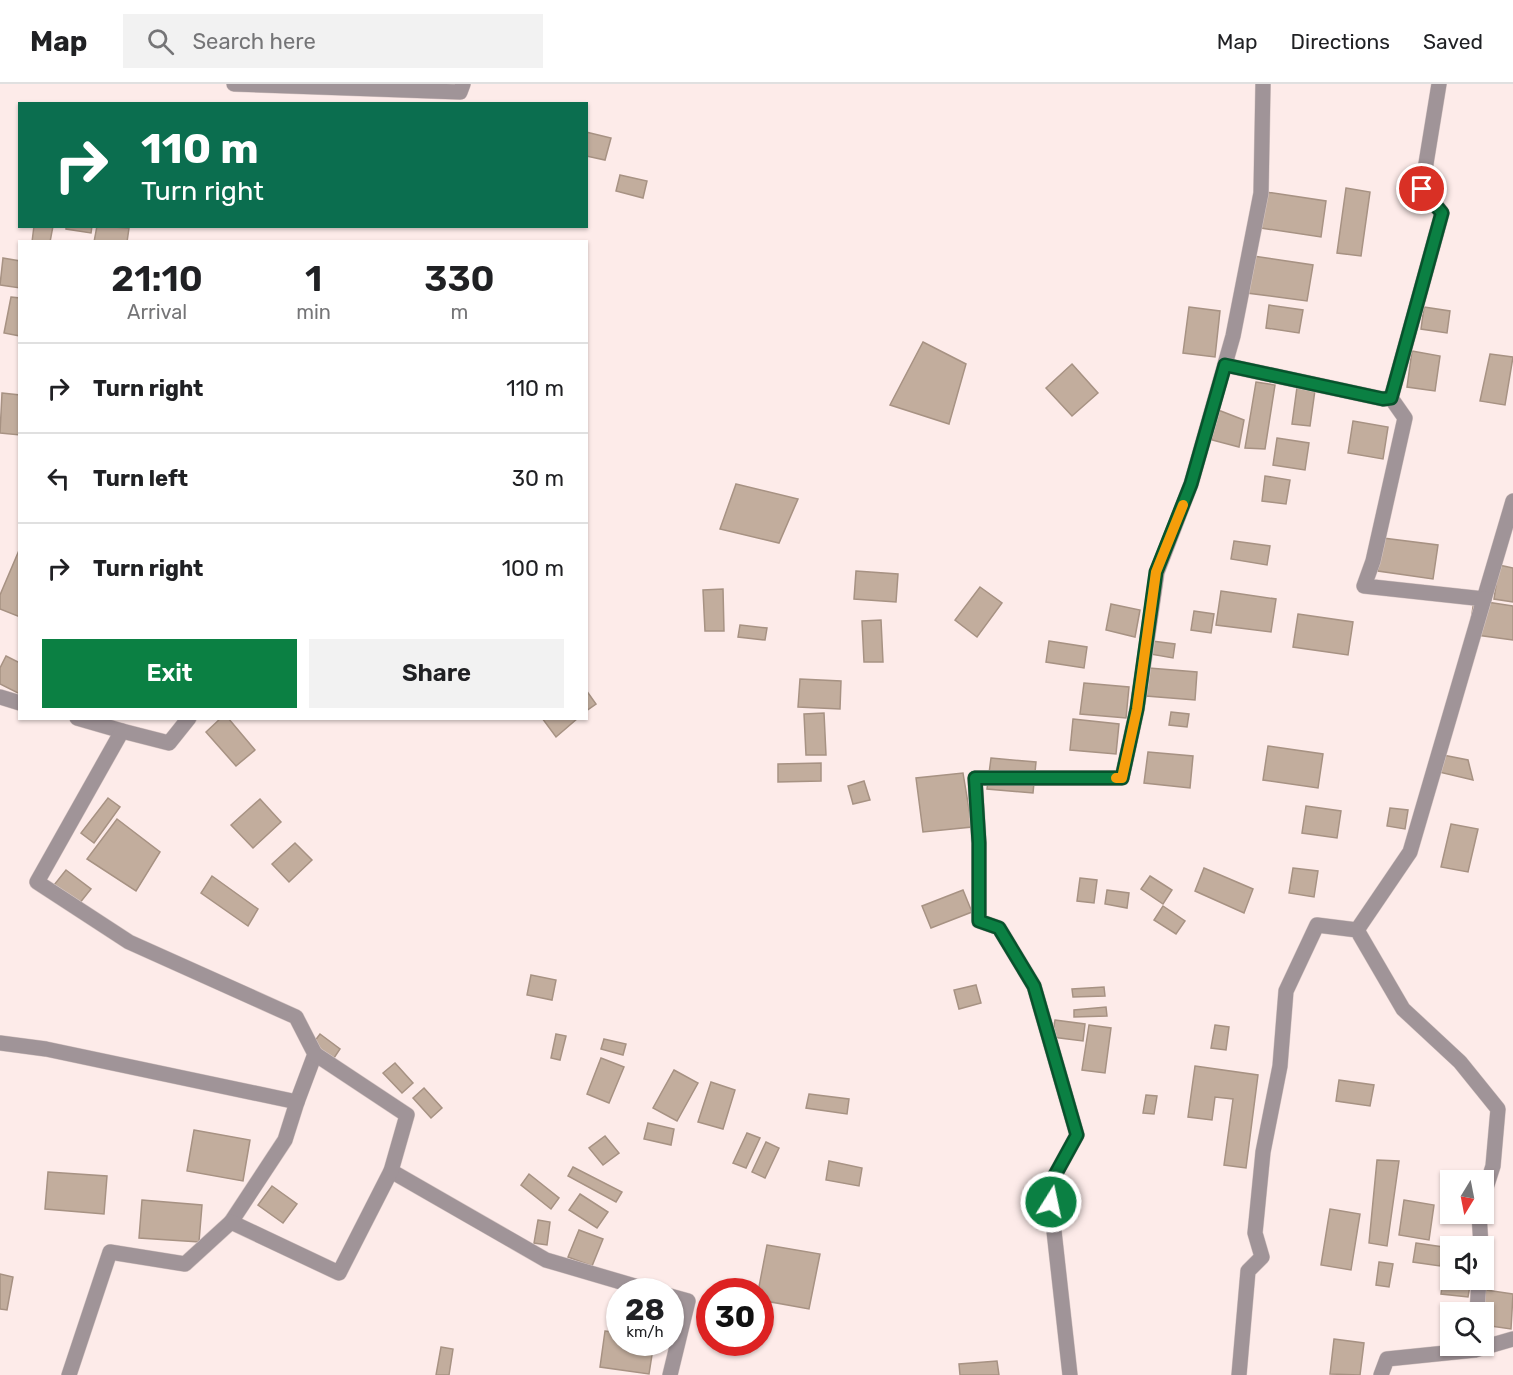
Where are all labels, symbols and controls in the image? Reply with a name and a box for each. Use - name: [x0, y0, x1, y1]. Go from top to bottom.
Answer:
- search box: [123, 14, 543, 68]
- text: Map: [30, 25, 87, 58]
- icon: search: [144, 25, 177, 58]
- text: Search here: [192, 28, 316, 55]
- text: Map: [1217, 29, 1258, 54]
- text: Directions: [1291, 29, 1390, 54]
- text: Saved: [1423, 29, 1483, 54]
- text: 110 m: [141, 124, 259, 174]
- icon: right: [42, 126, 120, 204]
- pin: [1396, 163, 1447, 214]
- icon: arrive: [1405, 172, 1438, 205]
- text: Turn right: [141, 175, 264, 207]
- text: 21:10: [111, 257, 203, 300]
- text: 1: [305, 257, 322, 300]
- text: 330: [424, 257, 495, 300]
- text: Arrival: [127, 300, 187, 324]
- text: min: [296, 300, 331, 324]
- text: m: [451, 300, 468, 324]
- icon: right: [42, 372, 75, 405]
- text: Turn right: [93, 375, 203, 402]
- text: 110 m: [506, 375, 564, 402]
- icon: left: [42, 462, 75, 495]
- text: Turn left: [93, 465, 188, 492]
- text: 30 m: [512, 465, 564, 492]
- icon: right: [42, 552, 75, 585]
- text: Turn right: [93, 555, 203, 582]
- text: 100 m: [502, 555, 564, 582]
- button: Exit: [42, 639, 297, 708]
- button: Share: [309, 639, 564, 708]
- position arrow: [1019, 1170, 1083, 1234]
- north arrow: [1440, 1170, 1494, 1224]
- map controls: [1440, 1170, 1494, 1356]
- button: sound: [1440, 1236, 1494, 1290]
- speed limit sign: 30: [696, 1278, 774, 1356]
- text: 28: [625, 1292, 665, 1328]
- button: search: [1440, 1302, 1494, 1356]
- text: km/h: [626, 1323, 664, 1341]

